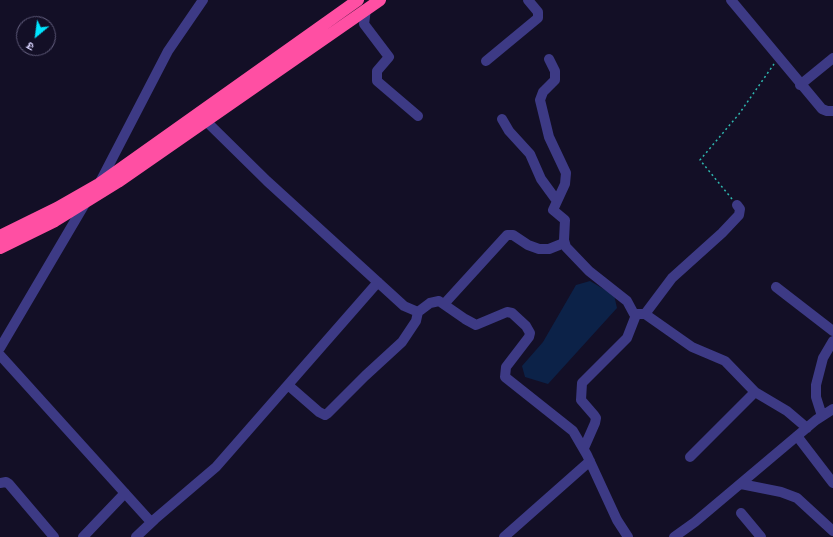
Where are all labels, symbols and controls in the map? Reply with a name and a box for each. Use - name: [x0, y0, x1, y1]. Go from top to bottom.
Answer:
- north arrow: [16, 16, 56, 56]
- text: उ: [24, 39, 36, 53]

